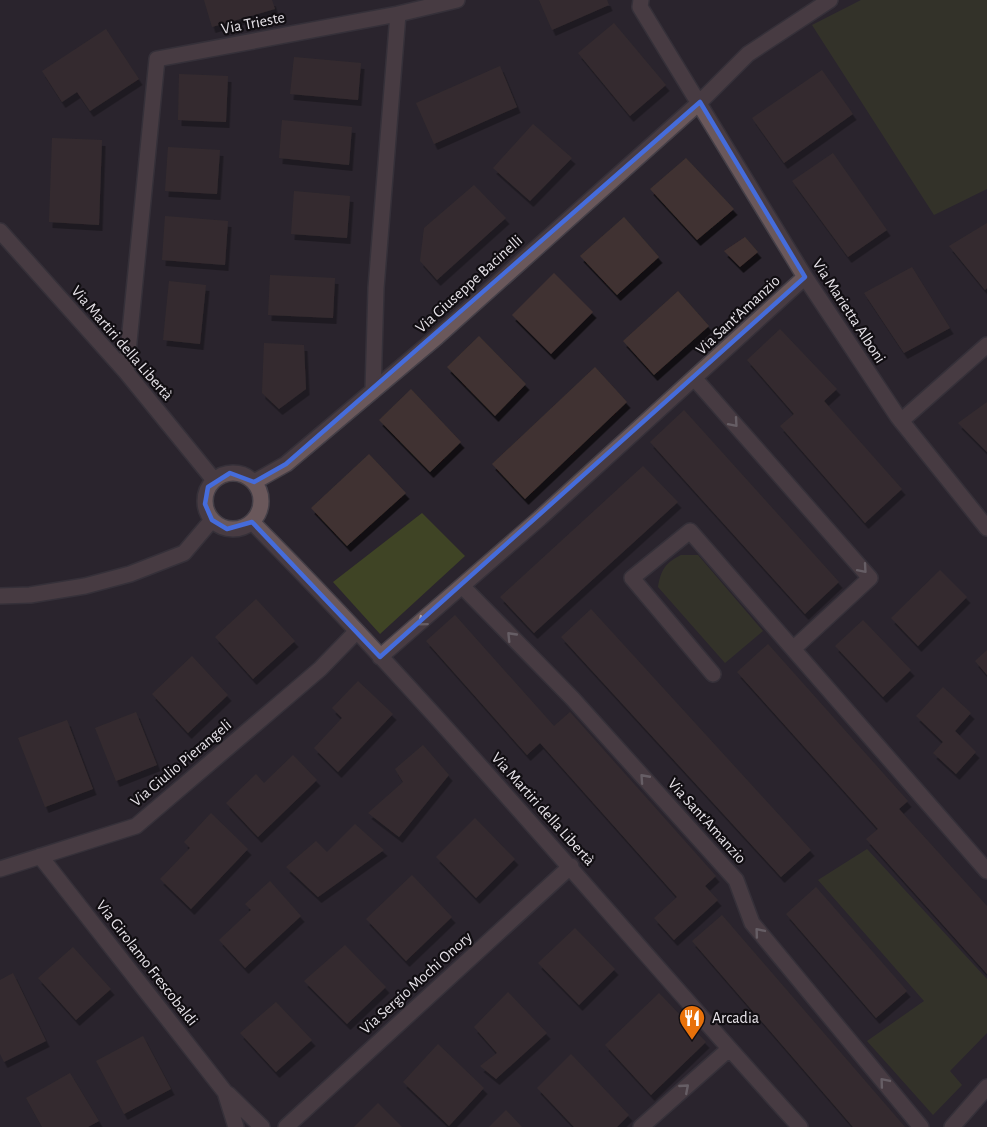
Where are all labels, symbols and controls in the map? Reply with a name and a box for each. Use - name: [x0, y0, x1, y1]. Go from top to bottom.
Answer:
- street label: Via Trieste: [220, 9, 286, 37]
- street label: Via Giuseppe Bacinelli: [413, 232, 525, 336]
- street label: Via Marietta Alboni: [809, 256, 889, 366]
- street label: Via Sant'Amanzio: [693, 272, 783, 358]
- street label: Via Martiri della Libertà: [68, 283, 176, 403]
- one-way arrow: [727, 416, 738, 427]
- one-way arrow: [856, 563, 867, 573]
- one-way arrow: [418, 615, 429, 626]
- one-way arrow: [507, 632, 518, 643]
- street label: Via Giulio Pierangeli: [128, 716, 234, 810]
- street label: Via Martiri della Libertà: [488, 749, 598, 869]
- one-way arrow: [640, 774, 651, 785]
- street label: Via Sant'Amanzio: [665, 775, 749, 867]
- street label: Via Girolamo Frescobaldi: [93, 897, 201, 1029]
- one-way arrow: [756, 928, 767, 939]
- street label: Via Sergio Mochi Onory: [357, 929, 476, 1038]
- restaurant icon: Arcadia: [677, 1003, 707, 1041]
- place label: Arcadia: [712, 1010, 759, 1026]
- one-way arrow: [880, 1078, 891, 1089]
- one-way arrow: [678, 1084, 688, 1095]

